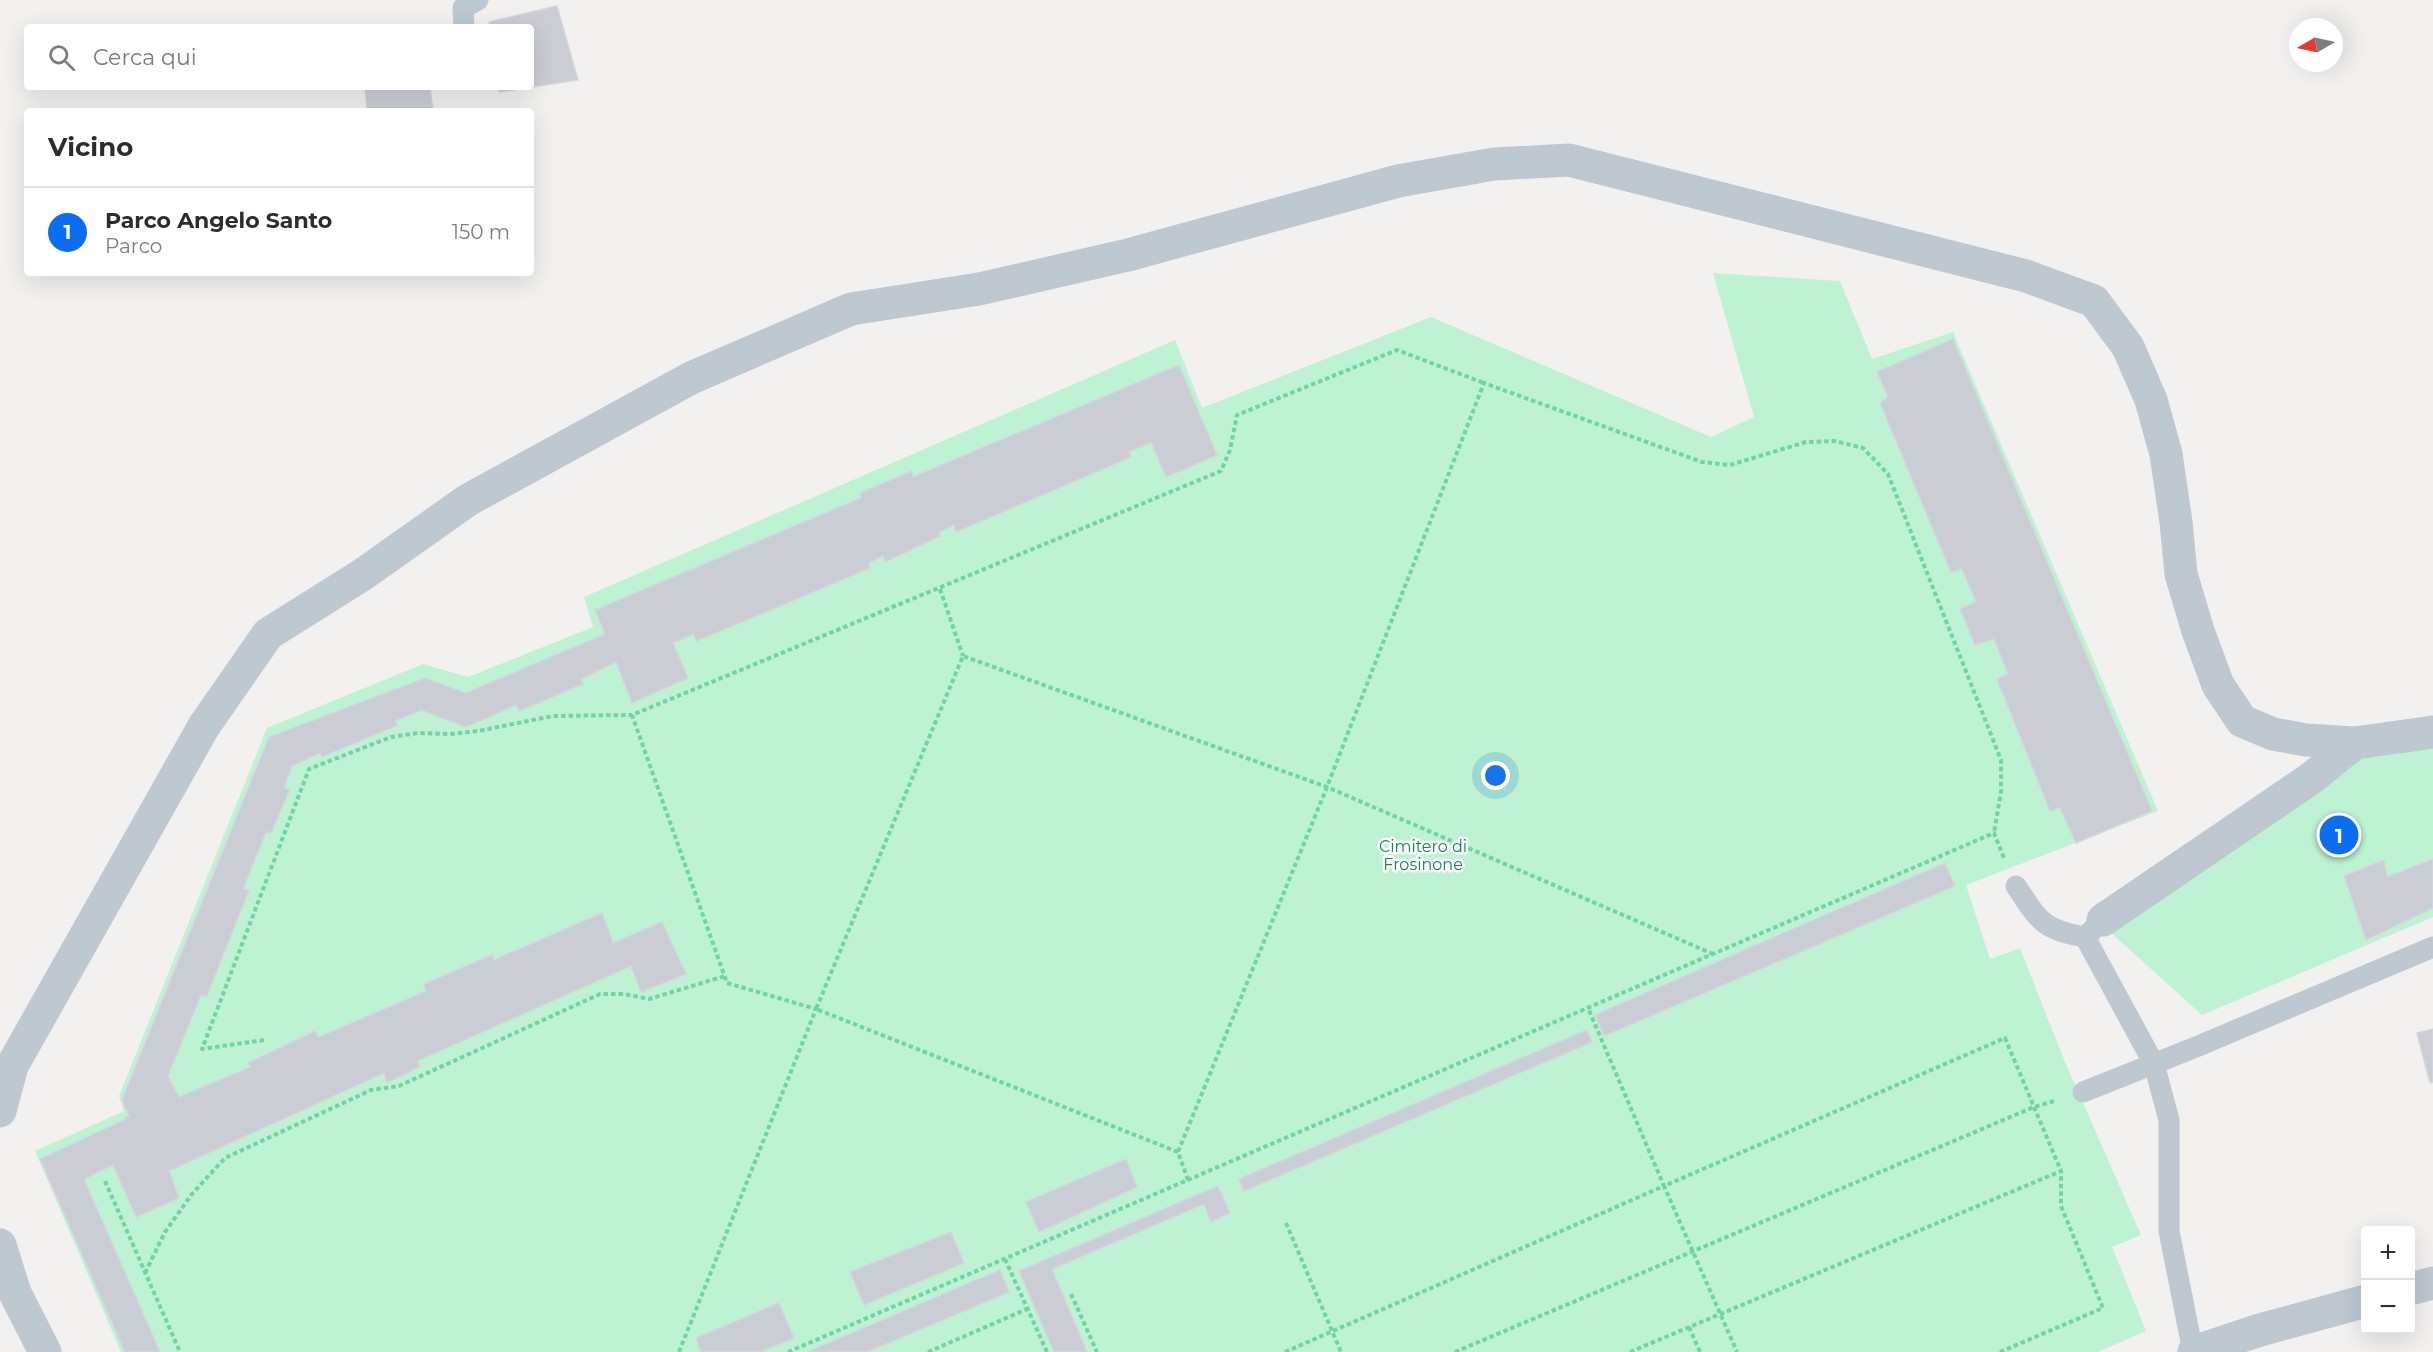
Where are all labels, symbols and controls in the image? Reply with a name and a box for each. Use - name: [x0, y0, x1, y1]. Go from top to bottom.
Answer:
- north arrow: [2289, 18, 2343, 72]
- search box: [24, 24, 534, 90]
- icon: search: [45, 41, 78, 74]
- text: Cerca qui: [93, 44, 197, 71]
- text: Vicino: [48, 131, 133, 163]
- text: Parco Angelo Santo: [105, 207, 332, 234]
- text: 1: [64, 220, 71, 244]
- text: 150 m: [452, 220, 510, 244]
- text: Parco: [105, 234, 162, 258]
- your location: [1481, 761, 1510, 790]
- pin: 1: [2320, 812, 2358, 858]
- park label: Cimitero di Frosinone: [1379, 837, 1467, 874]
- map controls: [2361, 1226, 2415, 1334]
- button: +: [2361, 1226, 2415, 1280]
- button: −: [2361, 1280, 2415, 1334]

